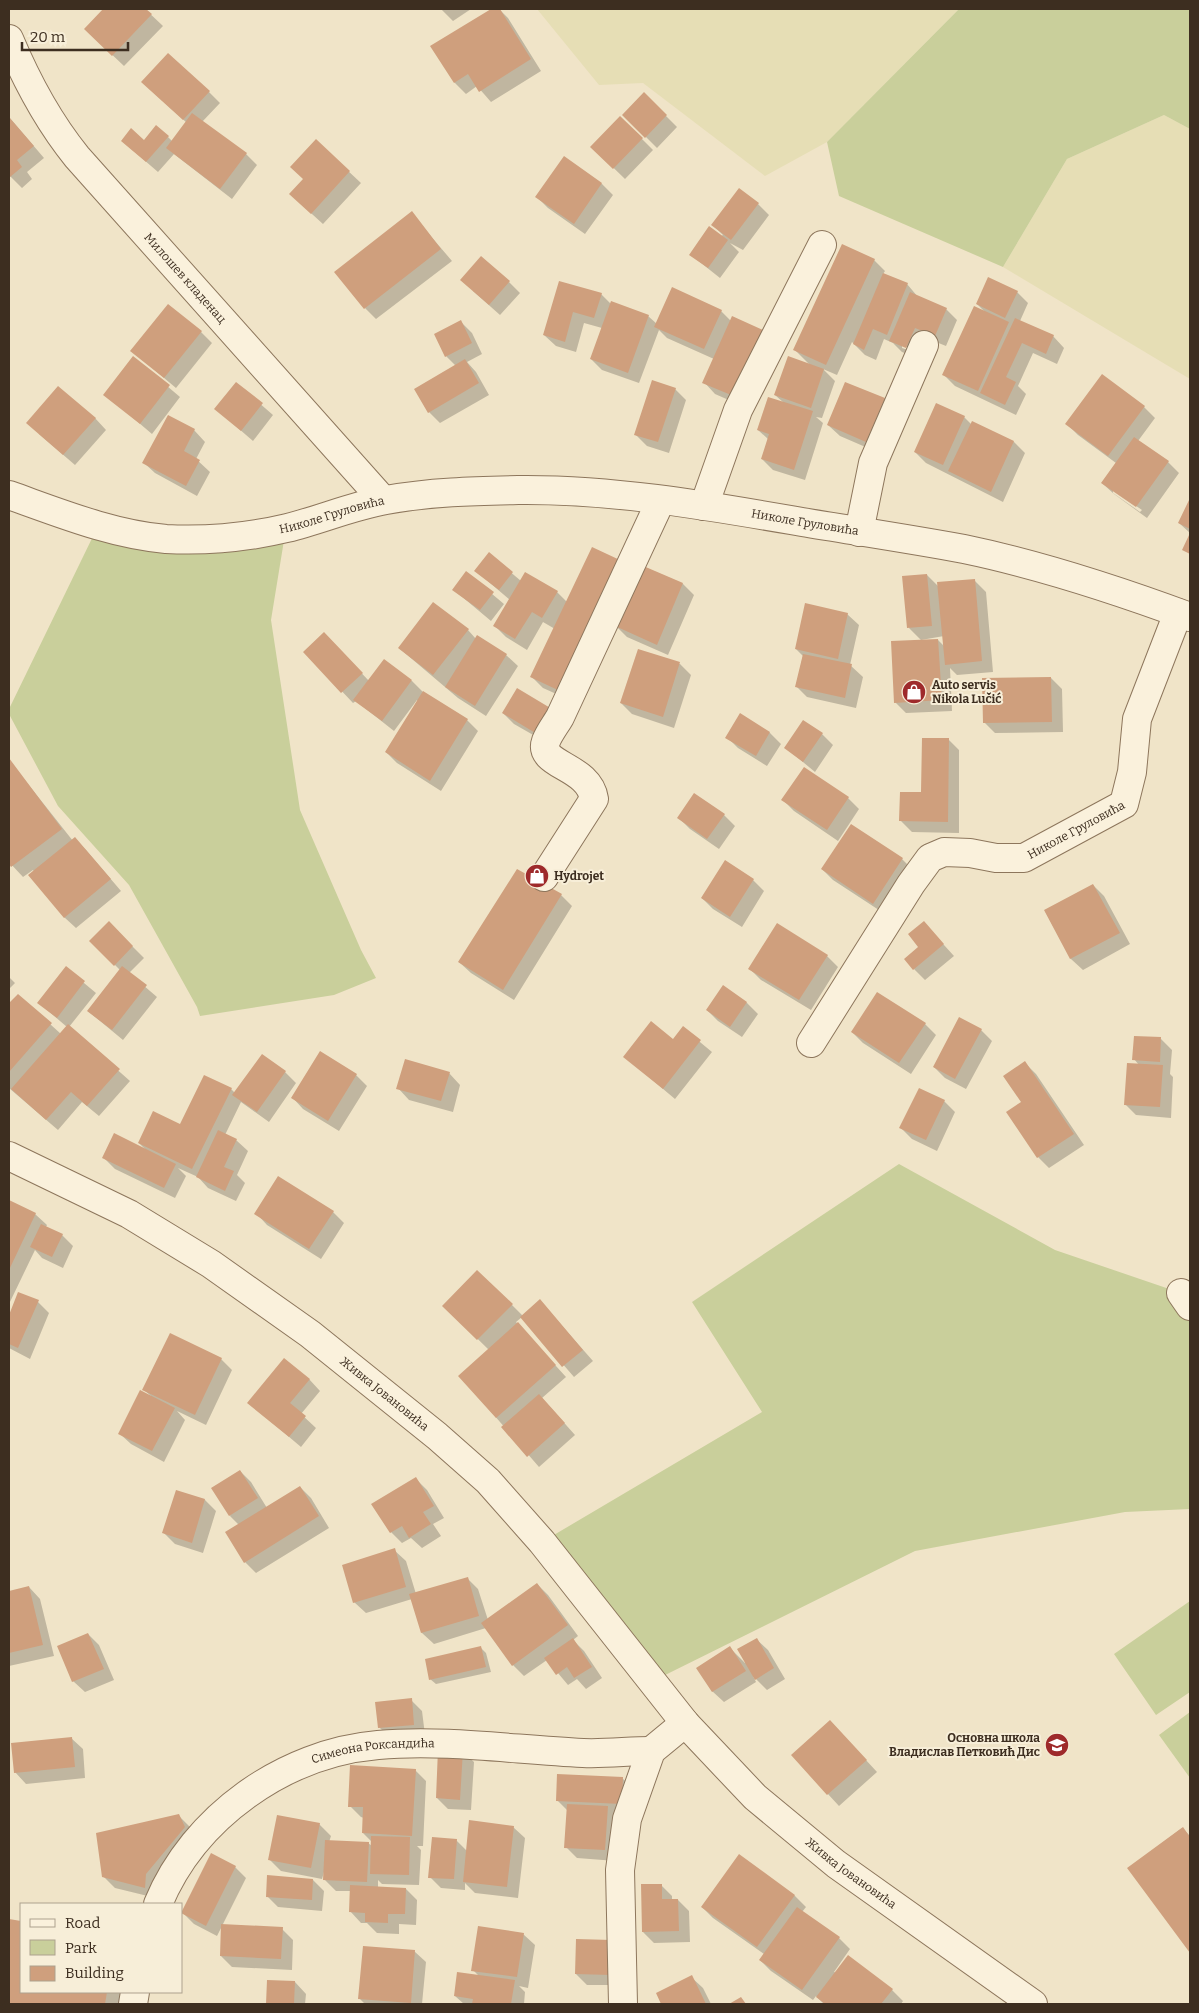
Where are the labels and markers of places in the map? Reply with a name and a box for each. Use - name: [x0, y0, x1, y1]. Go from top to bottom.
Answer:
- place label: Auto servis Nikola Lučić: [932, 678, 1001, 706]
- shop icon: Auto servis Nikola Lučić: [901, 679, 927, 705]
- shop icon: Hydrojet: [524, 863, 550, 889]
- place label: Hydrojet: [554, 869, 604, 884]
- place label: Основна школа Владислав Петковић Дис: [889, 1731, 1040, 1759]
- school or university icon: Основна школа Владислав Петковић Дис: [1044, 1732, 1070, 1758]

